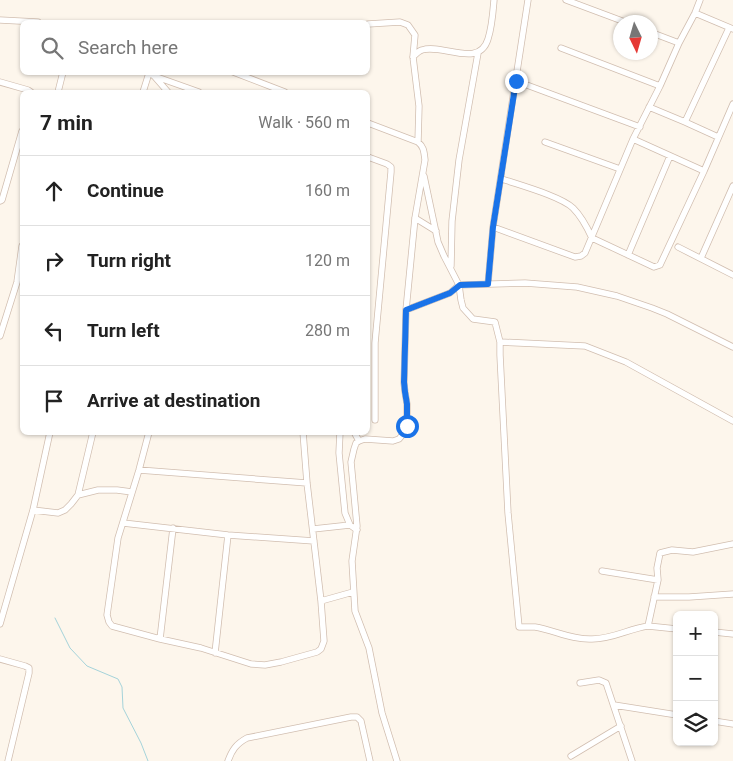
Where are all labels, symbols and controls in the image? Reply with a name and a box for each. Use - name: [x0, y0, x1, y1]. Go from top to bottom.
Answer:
- north arrow: [613, 15, 658, 60]
- search box: [20, 20, 370, 75]
- icon: search: [38, 34, 66, 62]
- text: Search here: [78, 36, 178, 59]
- route end: [505, 70, 528, 93]
- text: 7 min: [40, 111, 93, 135]
- text: Walk · 560 m: [258, 113, 350, 132]
- icon: ahead: [40, 177, 68, 205]
- text: Continue: [87, 179, 164, 202]
- text: 160 m: [305, 181, 350, 200]
- icon: right: [40, 247, 68, 275]
- text: Turn right: [87, 249, 171, 272]
- text: 120 m: [305, 251, 350, 270]
- icon: left: [40, 317, 68, 345]
- text: Turn left: [87, 319, 160, 342]
- text: 280 m: [305, 321, 350, 340]
- icon: arrive: [40, 387, 68, 415]
- text: Arrive at destination: [87, 389, 260, 412]
- route start: [396, 415, 419, 438]
- map controls: [673, 611, 718, 746]
- button: +: [673, 611, 718, 656]
- button: −: [673, 656, 718, 701]
- button: layers: [673, 701, 718, 746]

